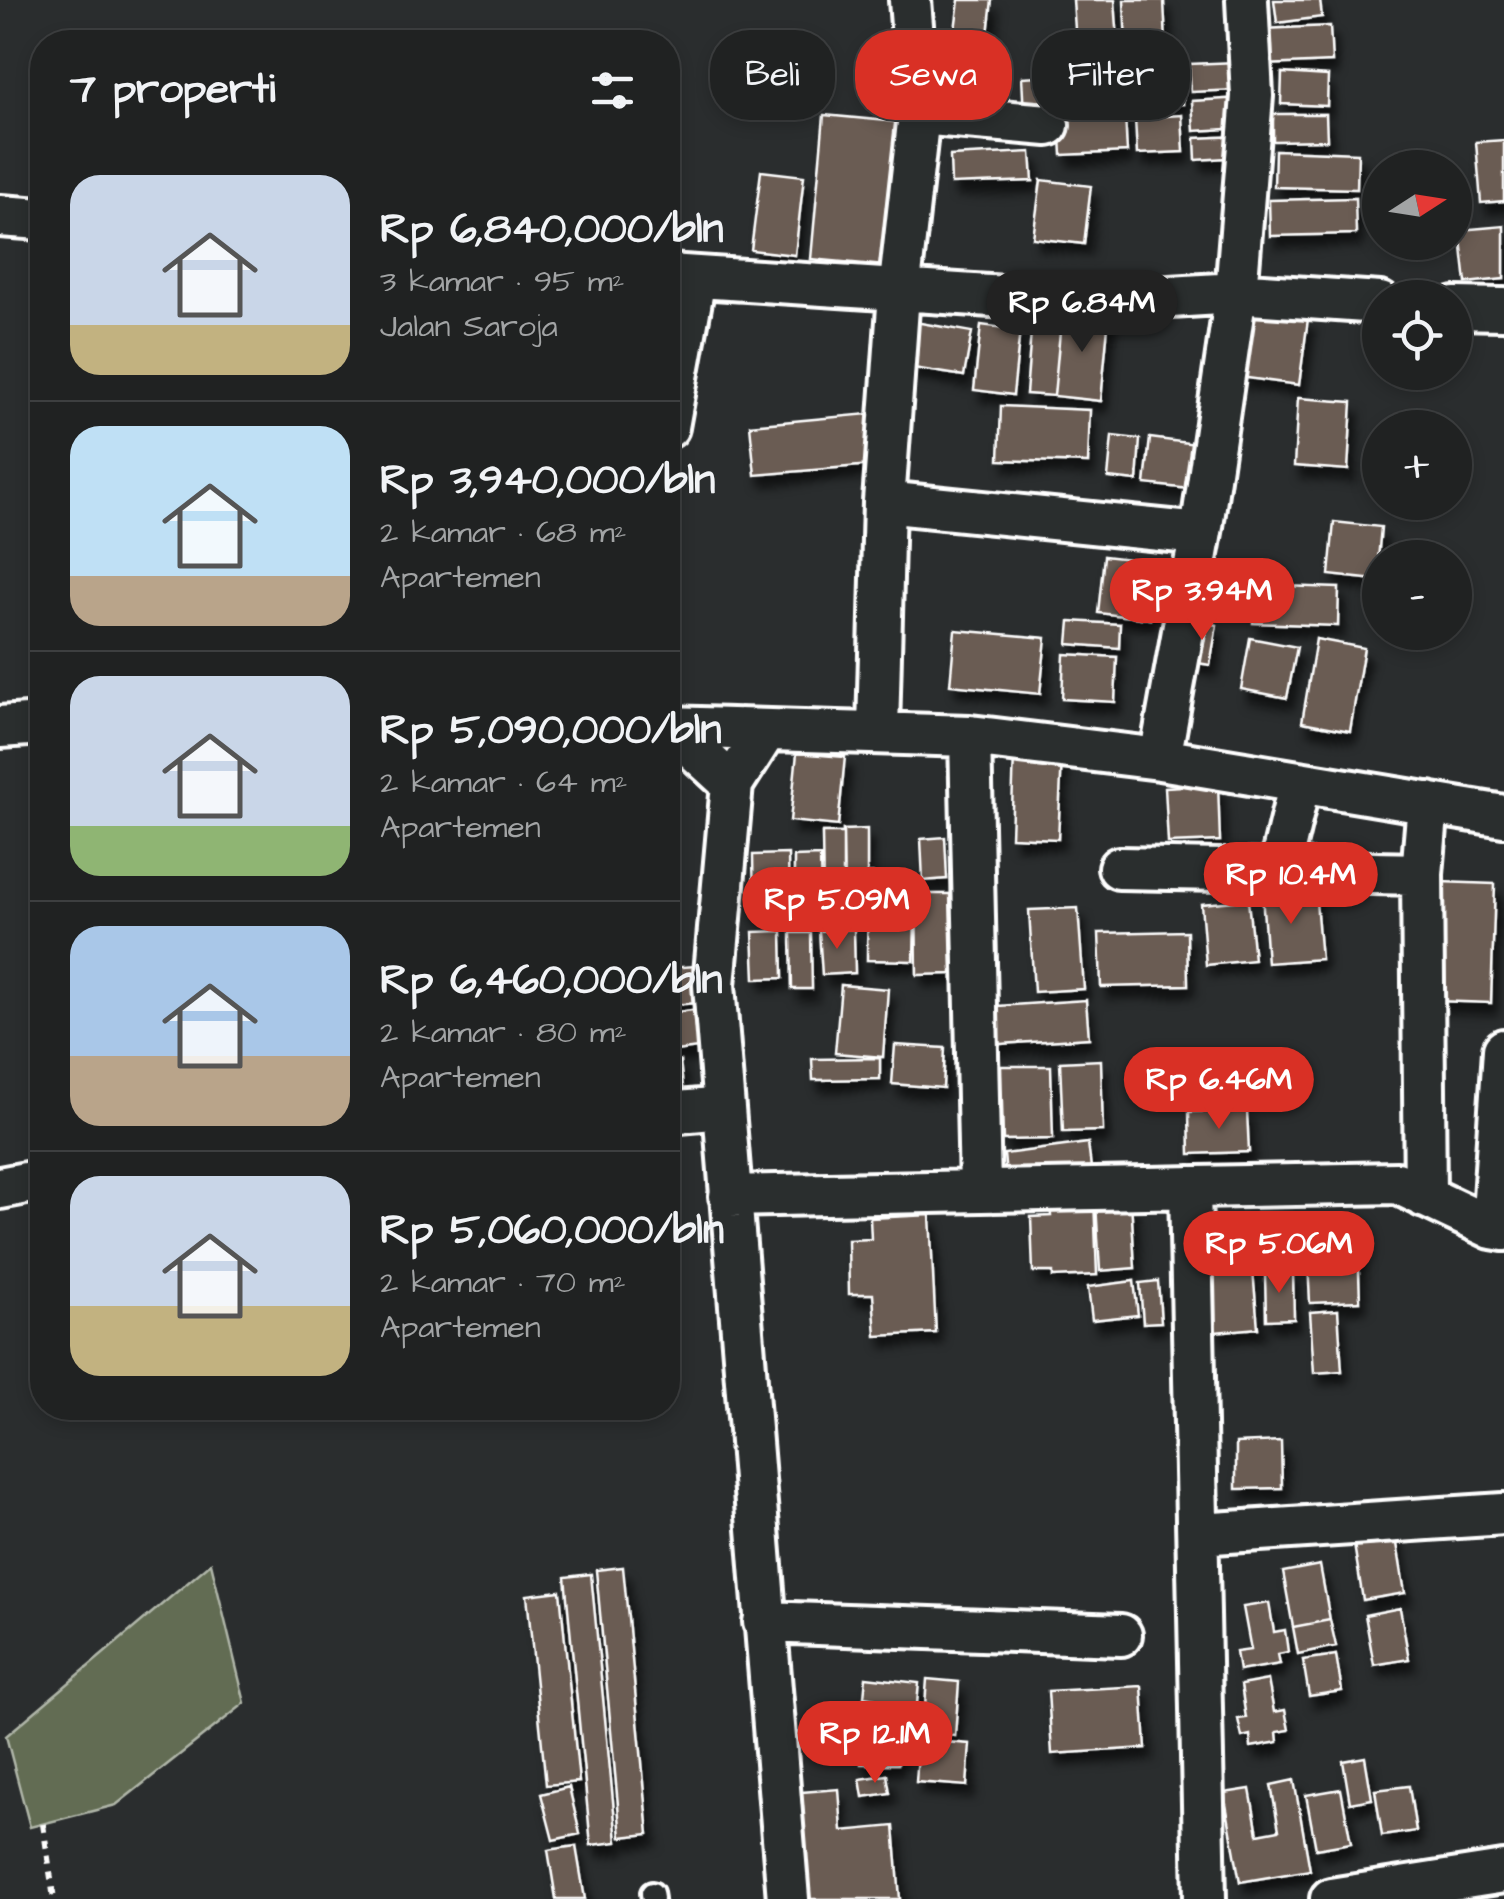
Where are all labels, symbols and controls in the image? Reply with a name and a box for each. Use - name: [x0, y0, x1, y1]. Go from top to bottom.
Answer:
- chip: Beli: [710, 30, 835, 120]
- chip: Sewa: [855, 30, 1012, 120]
- chip: Filter: [1032, 30, 1190, 120]
- text: 7 properti: [70, 61, 275, 119]
- icon: filters: [585, 63, 640, 118]
- north arrow: [1362, 150, 1472, 260]
- map controls: [1362, 150, 1472, 650]
- text: Rp 6,840,000/bln: [380, 201, 724, 259]
- icon: home: [150, 215, 270, 335]
- text: 3 kamar · 95 m²: [380, 259, 625, 304]
- pin: Rp 6.84M: [979, 270, 1185, 355]
- text: Rp 6.84M: [1009, 280, 1156, 325]
- button: locate: [1362, 280, 1472, 390]
- text: Jalan Saroja: [380, 304, 558, 349]
- button: +: [1362, 410, 1472, 520]
- text: Rp 3,940,000/bln: [380, 452, 715, 510]
- icon: home: [150, 466, 270, 586]
- text: 2 kamar · 68 m²: [380, 510, 627, 555]
- button: −: [1362, 540, 1472, 650]
- text: Apartemen: [380, 555, 541, 600]
- pin: Rp 3.94M: [1099, 558, 1305, 643]
- text: Rp 3.94M: [1132, 568, 1272, 613]
- text: Rp 5,090,000/bln: [380, 702, 722, 760]
- icon: home: [150, 716, 270, 836]
- text: 2 kamar · 64 m²: [380, 760, 628, 805]
- text: Apartemen: [380, 805, 541, 850]
- pin: Rp 10.4M: [1188, 842, 1394, 927]
- text: Rp 10.4M: [1226, 852, 1356, 897]
- pin: Rp 5.09M: [734, 867, 940, 952]
- text: Rp 5.09M: [764, 877, 910, 922]
- text: Rp 6,460,000/bln: [380, 952, 723, 1010]
- icon: home: [150, 966, 270, 1086]
- text: 2 kamar · 80 m²: [380, 1010, 627, 1055]
- pin: Rp 6.46M: [1116, 1047, 1322, 1132]
- text: Apartemen: [380, 1055, 541, 1100]
- text: Rp 6.46M: [1146, 1057, 1292, 1102]
- text: Rp 5,060,000/bln: [380, 1202, 724, 1260]
- pin: Rp 5.06M: [1176, 1211, 1382, 1296]
- icon: home: [150, 1216, 270, 1336]
- text: Rp 5.06M: [1205, 1221, 1353, 1266]
- text: 2 kamar · 70 m²: [380, 1260, 626, 1305]
- text: Apartemen: [380, 1305, 541, 1350]
- pin: Rp 12.1M: [772, 1701, 978, 1786]
- text: Rp 12.1M: [820, 1711, 930, 1756]

